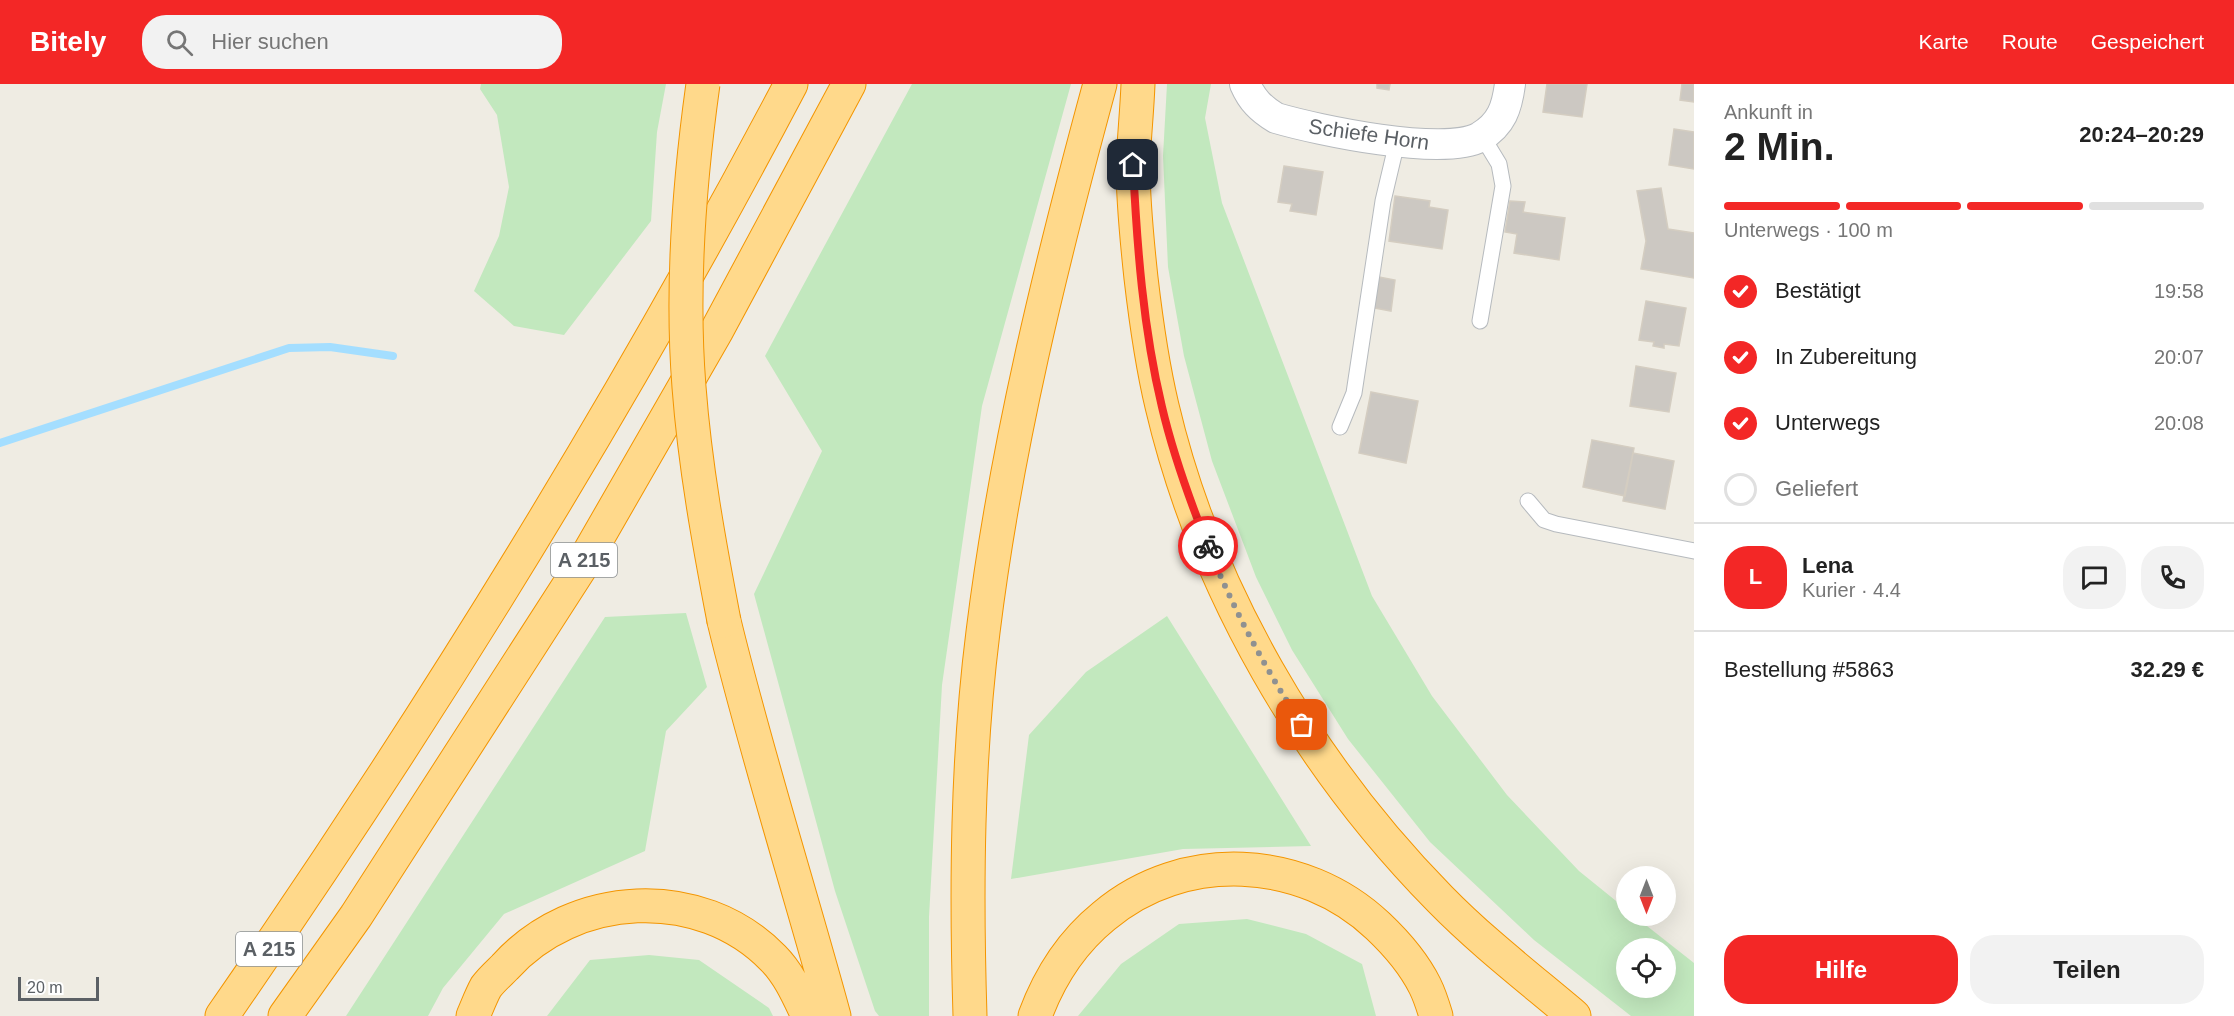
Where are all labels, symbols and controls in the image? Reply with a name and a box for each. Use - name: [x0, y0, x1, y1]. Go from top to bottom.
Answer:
- search box: [142, 15, 562, 69]
- text: Bitely: [30, 26, 106, 57]
- icon: search: [163, 26, 196, 59]
- text: Hier suchen: [211, 29, 329, 54]
- text: Karte: [1919, 30, 1969, 53]
- text: Route: [2002, 30, 2058, 53]
- text: Gespeichert: [2091, 30, 2204, 53]
- text: Ankunft in: [1724, 101, 1813, 123]
- street label: Schiefe Horn: [1307, 114, 1431, 154]
- text: 20:24–20:29: [2079, 122, 2204, 147]
- text: 2 Min.: [1724, 125, 1835, 168]
- pin: [1107, 139, 1158, 190]
- icon: home: [1116, 148, 1149, 181]
- text: Unterwegs · 100 m: [1724, 219, 1893, 241]
- icon: check: [1724, 275, 1757, 308]
- text: Bestätigt: [1775, 278, 1861, 303]
- text: 19:58: [2154, 280, 2204, 302]
- icon: check: [1724, 341, 1757, 374]
- text: In Zubereitung: [1775, 344, 1917, 369]
- text: 20:07: [2154, 346, 2204, 368]
- icon: check: [1724, 407, 1757, 440]
- text: Unterwegs: [1775, 410, 1880, 435]
- text: 20:08: [2154, 412, 2204, 434]
- text: Geliefert: [1775, 476, 1858, 501]
- courier: [1178, 516, 1238, 576]
- icon: bike: [1192, 530, 1225, 563]
- road number: A 215: [551, 543, 617, 577]
- button: chat: [2063, 546, 2126, 609]
- button: phone: [2141, 546, 2204, 609]
- text: Lena: [1802, 553, 1853, 578]
- text: L: [1749, 564, 1762, 589]
- text: Kurier · 4.4: [1802, 579, 1901, 601]
- text: Bestellung #5863: [1724, 657, 1894, 682]
- text: 32.29 €: [2131, 657, 2204, 682]
- pin: [1276, 699, 1327, 750]
- icon: bag: [1285, 708, 1318, 741]
- north arrow: [1616, 866, 1676, 926]
- map controls: [1616, 866, 1676, 998]
- road number: A 215: [236, 932, 302, 966]
- button: Hilfe: [1724, 935, 1958, 1004]
- button: Teilen: [1970, 935, 2204, 1004]
- button: locate: [1616, 938, 1676, 998]
- scale bar: [18, 974, 99, 1002]
- text: 20 m: [27, 979, 63, 996]

